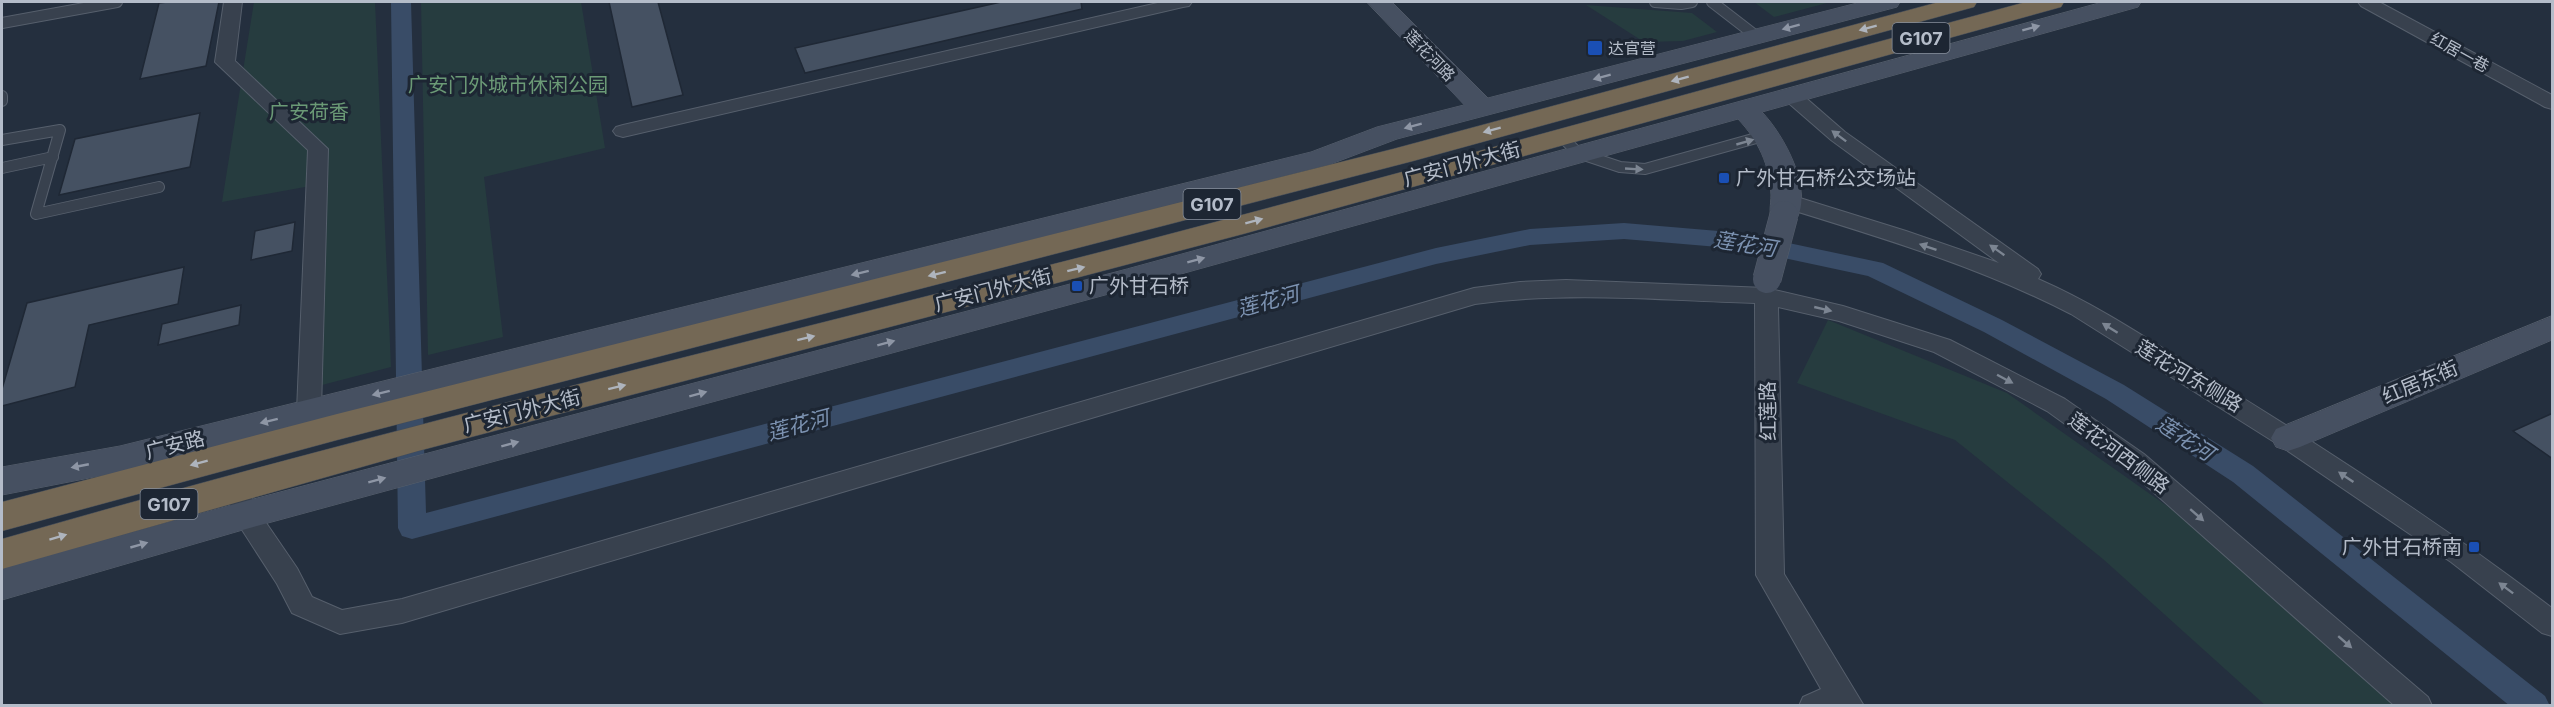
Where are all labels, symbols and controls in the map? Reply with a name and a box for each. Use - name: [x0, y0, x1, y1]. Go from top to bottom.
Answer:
- one-way arrow: [1782, 23, 1800, 32]
- road number: G107: [1892, 23, 1950, 53]
- one-way arrow: [2021, 23, 2040, 33]
- one-way arrow: [1859, 24, 1877, 33]
- street label: 莲花河路: [1401, 25, 1459, 85]
- street label: 红居一巷: [2427, 28, 2493, 76]
- place label: 达官营: [1608, 38, 1656, 58]
- marker: 达官营: [1586, 39, 1604, 57]
- one-way arrow: [1593, 72, 1611, 82]
- park label: 广安门外城市休闲公园: [408, 73, 608, 97]
- one-way arrow: [1671, 75, 1689, 84]
- park label: 广安荷香: [269, 100, 349, 124]
- one-way arrow: [1404, 121, 1423, 131]
- one-way arrow: [1482, 126, 1501, 136]
- one-way arrow: [1831, 130, 1846, 142]
- street label: 广安门外大街: [1401, 137, 1523, 191]
- one-way arrow: [1736, 137, 1754, 146]
- one-way arrow: [1625, 164, 1644, 174]
- place label: 广外甘石桥公交场站: [1736, 166, 1916, 190]
- marker: 广外甘石桥公交场站: [1717, 171, 1731, 185]
- road number: G107: [1184, 189, 1240, 219]
- one-way arrow: [1245, 216, 1263, 226]
- water label: 莲花河: [1712, 227, 1782, 262]
- one-way arrow: [1919, 241, 1937, 251]
- one-way arrow: [1989, 244, 2005, 256]
- one-way arrow: [1187, 255, 1205, 264]
- one-way arrow: [1067, 263, 1085, 273]
- street label: 广安门外大街: [932, 264, 1054, 316]
- one-way arrow: [851, 269, 869, 279]
- one-way arrow: [928, 269, 946, 279]
- place label: 广外甘石桥: [1089, 274, 1189, 298]
- marker: 广外甘石桥: [1070, 279, 1084, 293]
- water label: 莲花河: [1234, 280, 1306, 321]
- one-way arrow: [1814, 305, 1832, 315]
- one-way arrow: [2102, 322, 2118, 333]
- one-way arrow: [797, 333, 815, 342]
- street label: 莲花河东侧路: [2131, 335, 2247, 417]
- one-way arrow: [877, 338, 895, 348]
- street label: 红居东街: [2378, 355, 2462, 409]
- one-way arrow: [1996, 374, 2013, 383]
- one-way arrow: [608, 381, 626, 391]
- street label: 红莲路: [1755, 381, 1781, 441]
- street label: 广安门外大街: [461, 385, 583, 437]
- one-way arrow: [372, 389, 391, 399]
- one-way arrow: [689, 389, 707, 398]
- water label: 莲花河: [764, 404, 836, 445]
- street label: 莲花河西侧路: [2064, 407, 2174, 499]
- water label: 莲花河: [2152, 410, 2222, 468]
- one-way arrow: [260, 417, 278, 427]
- street label: 广安路: [143, 426, 207, 464]
- one-way arrow: [500, 439, 519, 449]
- one-way arrow: [190, 459, 208, 468]
- one-way arrow: [70, 462, 89, 471]
- one-way arrow: [2338, 472, 2354, 483]
- one-way arrow: [368, 474, 386, 484]
- road number: G107: [140, 489, 198, 519]
- one-way arrow: [2190, 508, 2205, 522]
- one-way arrow: [49, 532, 67, 541]
- place label: 广外甘石桥南: [2342, 535, 2462, 559]
- one-way arrow: [130, 540, 148, 549]
- marker: 广外甘石桥南: [2467, 540, 2481, 554]
- one-way arrow: [2498, 582, 2514, 595]
- one-way arrow: [2337, 636, 2353, 649]

